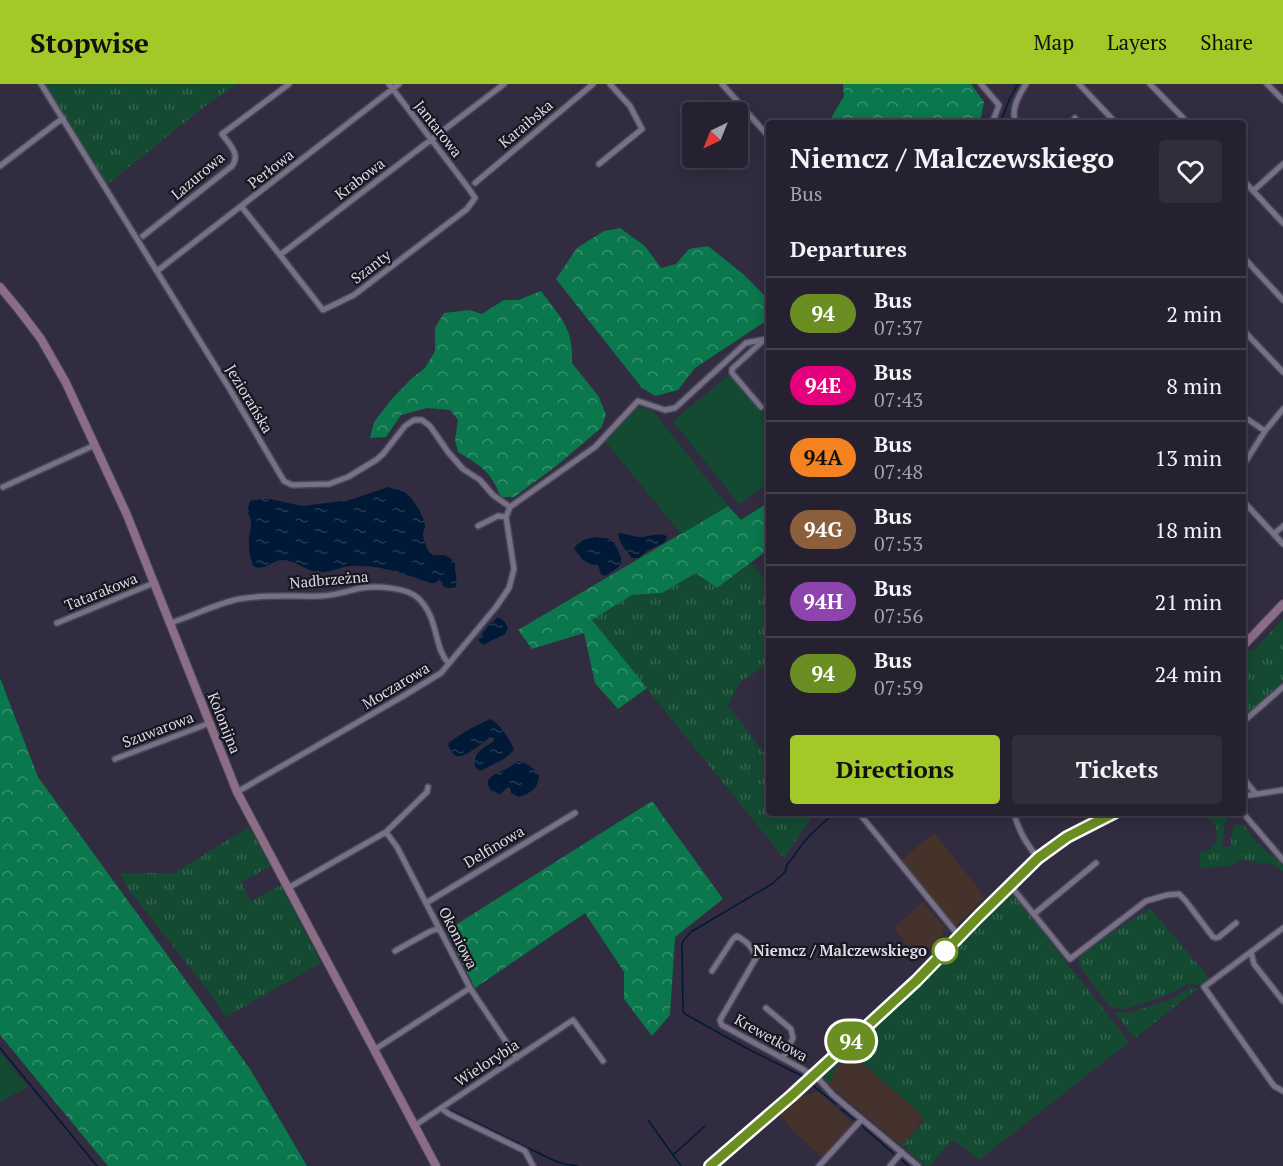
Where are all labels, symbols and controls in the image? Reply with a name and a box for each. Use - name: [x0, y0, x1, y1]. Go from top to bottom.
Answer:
- text: Stopwise: [30, 24, 149, 61]
- text: Map: [1033, 28, 1074, 56]
- text: Layers: [1107, 28, 1167, 56]
- text: Share: [1200, 28, 1253, 56]
- street label: Karaibska: [494, 94, 557, 152]
- street label: Jantarowa: [410, 96, 468, 161]
- north arrow: [682, 102, 748, 168]
- map controls: [682, 102, 748, 168]
- text: Niemcz / Malczewskiego: [790, 139, 1114, 176]
- button: heart: [1159, 140, 1222, 203]
- street label: Perłowa: [243, 144, 298, 192]
- street label: Lazurowa: [166, 147, 229, 204]
- street label: Krabowa: [330, 153, 389, 204]
- text: Bus: [790, 180, 822, 207]
- text: Departures: [790, 234, 907, 263]
- street label: Szanty: [346, 244, 395, 288]
- text: Bus: [874, 285, 912, 314]
- text: 94: [811, 299, 835, 327]
- text: 2 min: [1166, 299, 1222, 328]
- text: 07:37: [874, 314, 923, 341]
- text: Bus: [874, 357, 912, 386]
- street label: Jeziorańska: [222, 360, 278, 437]
- text: 94E: [805, 371, 841, 399]
- text: 8 min: [1166, 371, 1222, 400]
- text: 07:43: [874, 386, 923, 413]
- text: Bus: [874, 429, 912, 458]
- text: 94A: [803, 443, 843, 471]
- text: 13 min: [1155, 443, 1222, 472]
- text: 07:48: [874, 458, 923, 485]
- text: Bus: [874, 501, 912, 530]
- text: 94G: [804, 515, 842, 543]
- text: 18 min: [1155, 515, 1222, 544]
- text: 07:53: [874, 530, 923, 557]
- street label: Nadbrzeżna: [289, 566, 370, 592]
- street label: Tatarakowa: [61, 567, 140, 615]
- text: Bus: [874, 573, 912, 602]
- text: 94H: [803, 587, 843, 615]
- text: 21 min: [1155, 587, 1222, 616]
- text: 07:56: [874, 602, 923, 629]
- text: Bus: [874, 645, 912, 674]
- street label: Moczarowa: [358, 657, 433, 713]
- text: 94: [811, 659, 835, 687]
- text: 24 min: [1155, 659, 1222, 688]
- text: 07:59: [874, 674, 923, 701]
- street label: Kolonijna: [204, 689, 246, 757]
- street label: Szuwarowa: [119, 706, 197, 752]
- button: Directions: [790, 735, 1000, 804]
- button: Tickets: [1012, 735, 1222, 804]
- street label: Delfinowa: [460, 820, 528, 872]
- street label: Okoniowa: [435, 903, 483, 972]
- marker: Niemcz / Malczewskiego: [932, 938, 958, 964]
- place label: Niemcz / Malczewskiego: [753, 940, 927, 960]
- street label: Krewetkowa: [731, 1009, 812, 1066]
- line badge: 94: [824, 1022, 878, 1060]
- text: 94: [839, 1027, 863, 1055]
- street label: Wielorybia: [451, 1034, 523, 1090]

